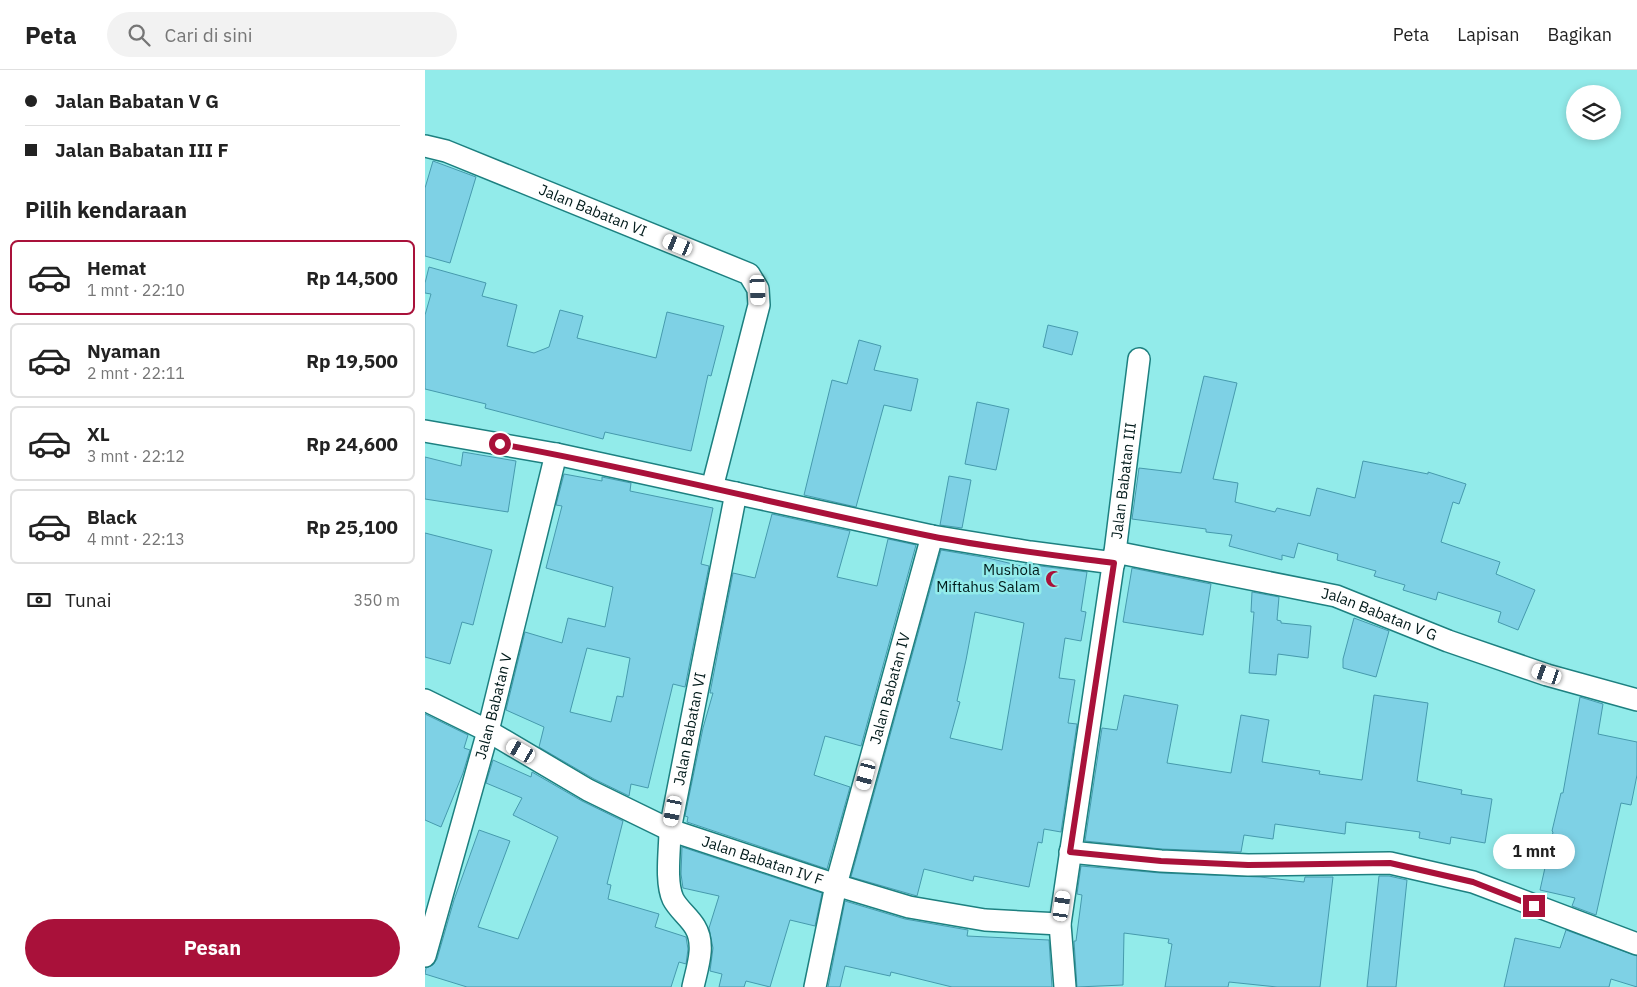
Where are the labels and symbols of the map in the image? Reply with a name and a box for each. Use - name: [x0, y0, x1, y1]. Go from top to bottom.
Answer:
- street label: Jalan Babatan VI: [536, 180, 650, 241]
- car: [661, 232, 694, 258]
- car: [749, 275, 766, 305]
- street label: Jalan Babatan III: [1107, 421, 1140, 540]
- route start: [489, 433, 511, 455]
- place label: Mushola Miftahus Salam: [936, 560, 1040, 596]
- mosque icon: Mushola Miftahus Salam: [1044, 569, 1064, 589]
- street label: Jalan Babatan V G: [1320, 583, 1440, 645]
- street label: Jalan Babatan IV: [865, 630, 914, 746]
- street label: Jalan Babatan V: [471, 651, 516, 761]
- car: [1530, 662, 1563, 686]
- street label: Jalan Babatan VI: [669, 671, 710, 787]
- car: [504, 737, 537, 765]
- car: [854, 759, 877, 791]
- car: [662, 795, 683, 827]
- street label: Jalan Babatan IV F: [699, 831, 826, 889]
- callout: 1 mnt: [1493, 834, 1575, 868]
- car: [1052, 890, 1071, 922]
- route end: [1523, 895, 1545, 917]

